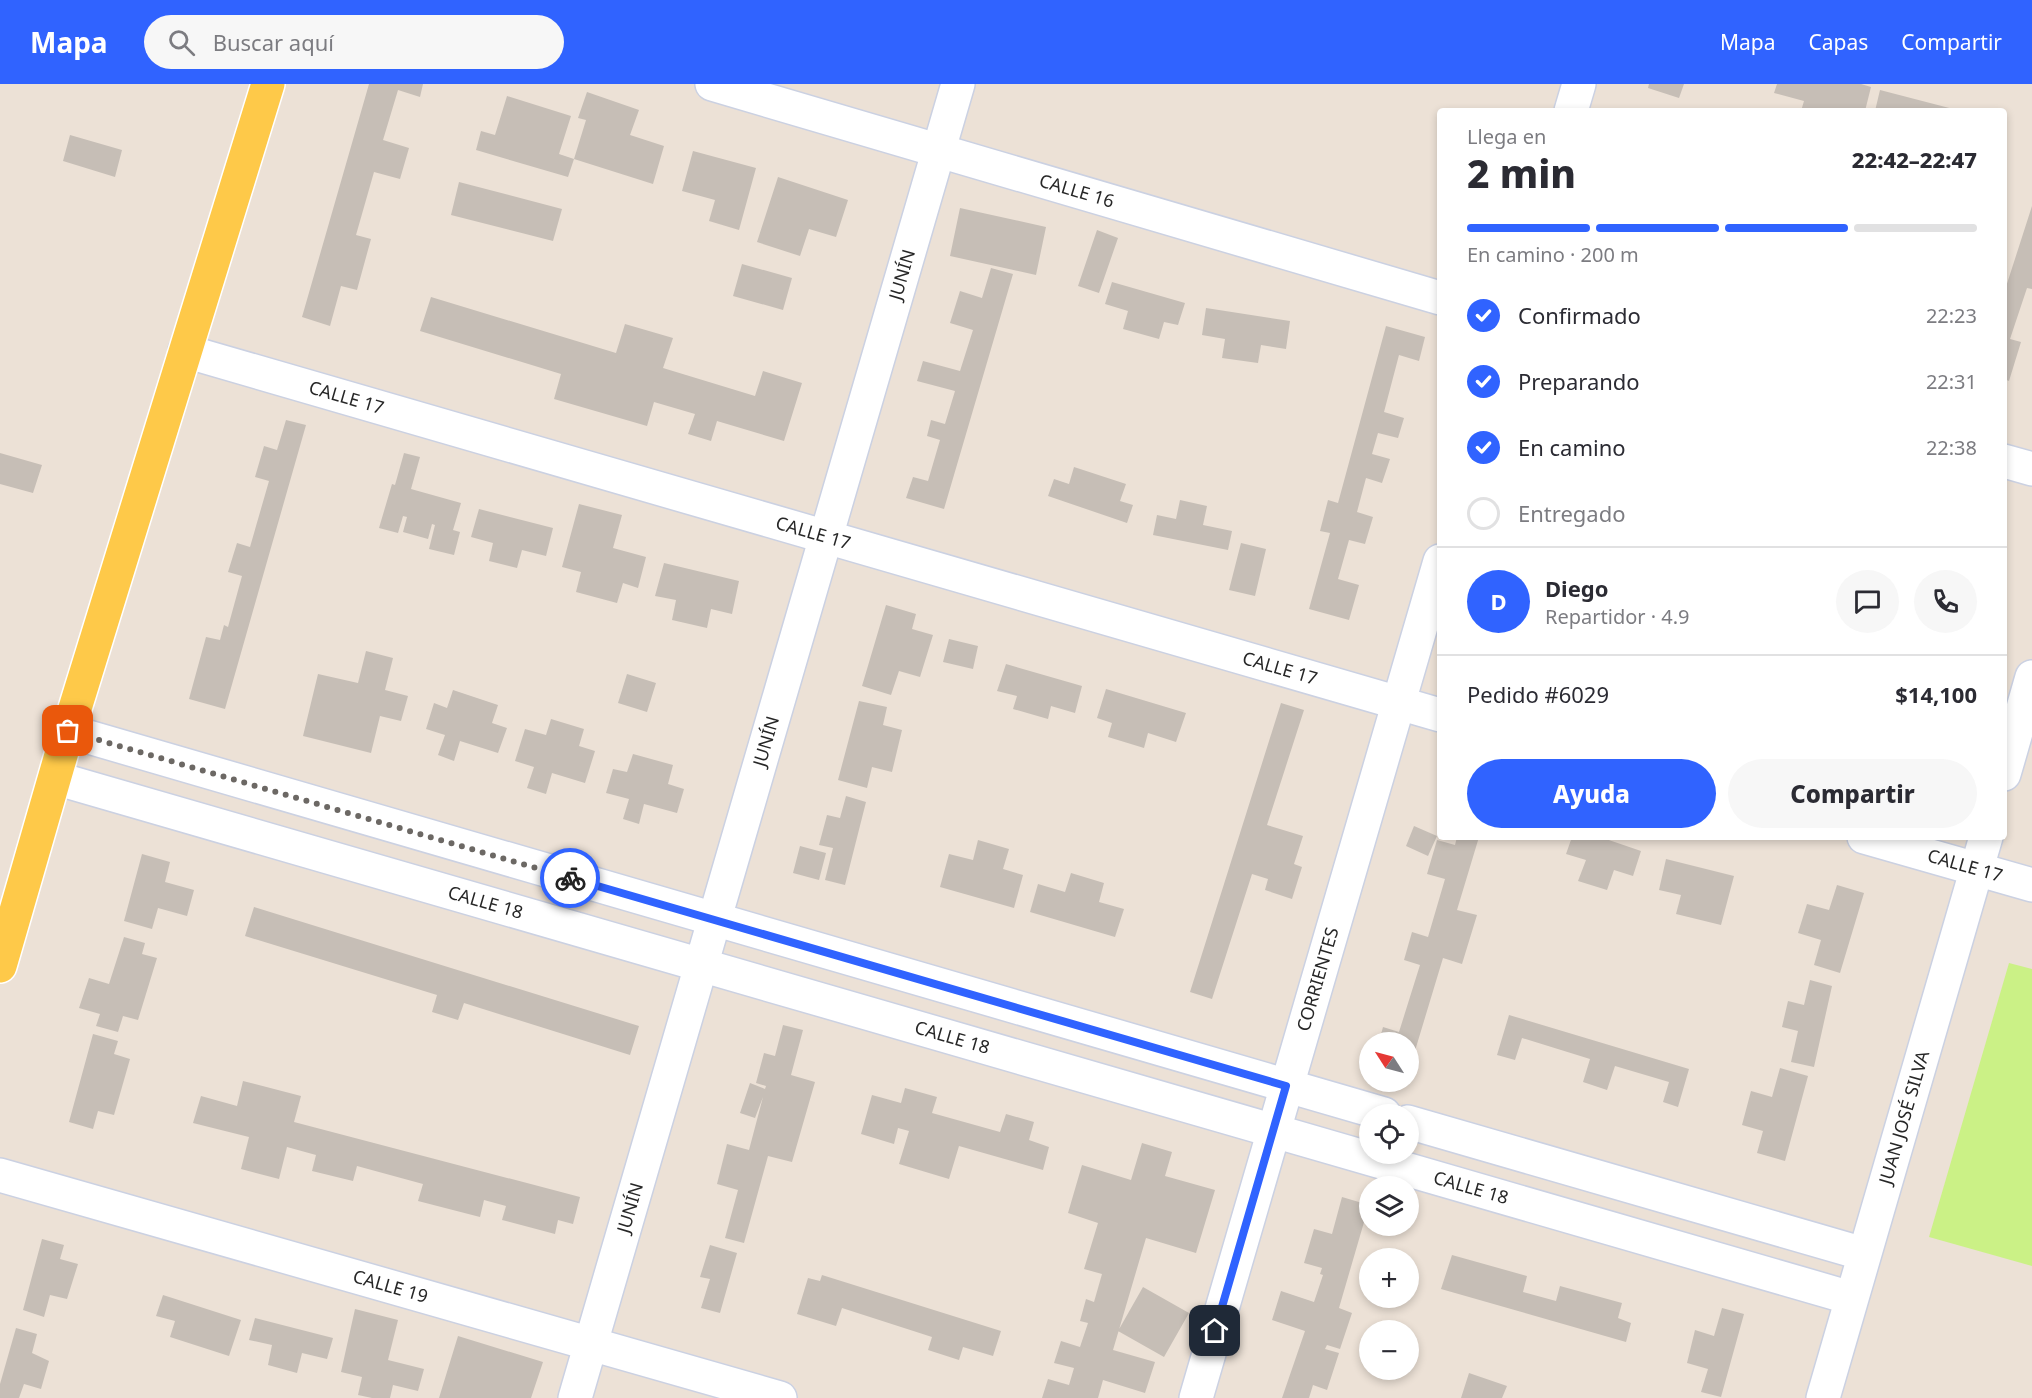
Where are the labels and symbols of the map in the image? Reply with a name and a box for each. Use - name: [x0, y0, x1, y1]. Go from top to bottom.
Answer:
- street label: CALLE 16: [1036, 168, 1117, 213]
- street label: JUNÍN: [882, 246, 920, 304]
- street label: CALLE 17: [306, 375, 387, 419]
- street label: CALLE 17: [773, 510, 854, 554]
- street label: CALLE 17: [1240, 645, 1321, 690]
- pin: [42, 705, 93, 756]
- street label: JUNÍN: [746, 713, 784, 771]
- street label: CALLE 17: [1925, 843, 2006, 887]
- courier: [540, 848, 600, 908]
- street label: CALLE 18: [445, 879, 526, 924]
- street label: CORRIENTES: [1291, 924, 1344, 1034]
- street label: CALLE 18: [912, 1015, 993, 1059]
- north arrow: [1359, 1032, 1419, 1092]
- street label: JUAN JOSÉ SILVA: [1872, 1047, 1934, 1189]
- street label: CALLE 18: [1431, 1165, 1511, 1209]
- street label: JUNÍN: [610, 1180, 648, 1238]
- street label: CALLE 19: [350, 1264, 431, 1308]
- pin: [1189, 1305, 1240, 1356]

